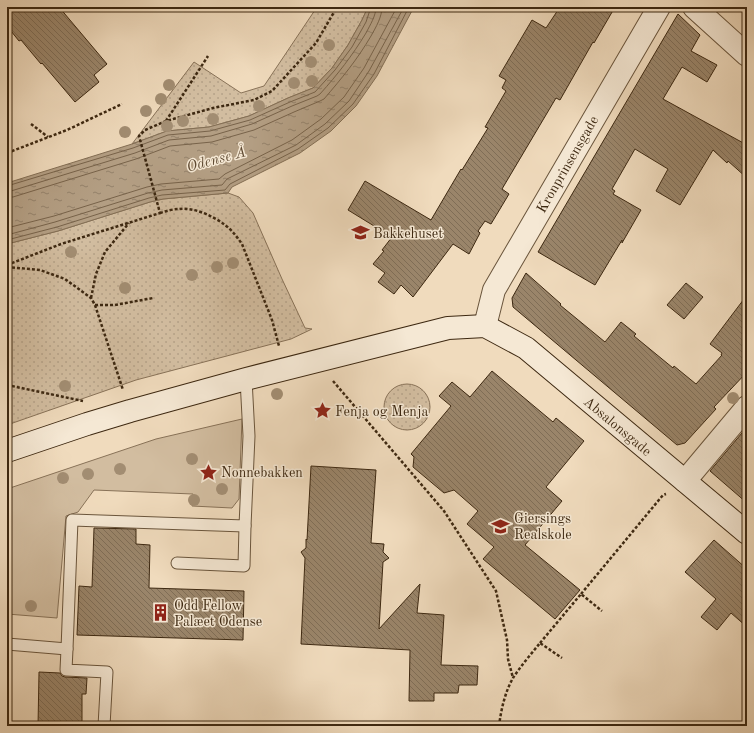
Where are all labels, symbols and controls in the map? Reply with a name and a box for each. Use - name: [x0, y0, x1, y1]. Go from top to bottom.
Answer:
- street label: Kronprinsensgade: [534, 114, 601, 215]
- water label: Odense Å: [184, 141, 248, 176]
- school or university icon: Bakkehuset: [350, 223, 370, 243]
- place label: Bakkehuset: [373, 227, 443, 241]
- street label: Absalonsgade: [581, 395, 654, 459]
- place icon: Fenja og Menja: [312, 401, 332, 421]
- place label: Fenja og Menja: [335, 405, 428, 419]
- place icon: Nonnebakken: [198, 462, 218, 482]
- place label: Nonnebakken: [221, 466, 303, 480]
- place label: Giersings Realskole: [514, 512, 572, 542]
- school or university icon: Giersings Realskole: [491, 516, 511, 536]
- place label: Odd Fellow Palæet Odense: [174, 599, 262, 629]
- building icon: Odd Fellow Palæet Odense: [151, 603, 171, 623]

